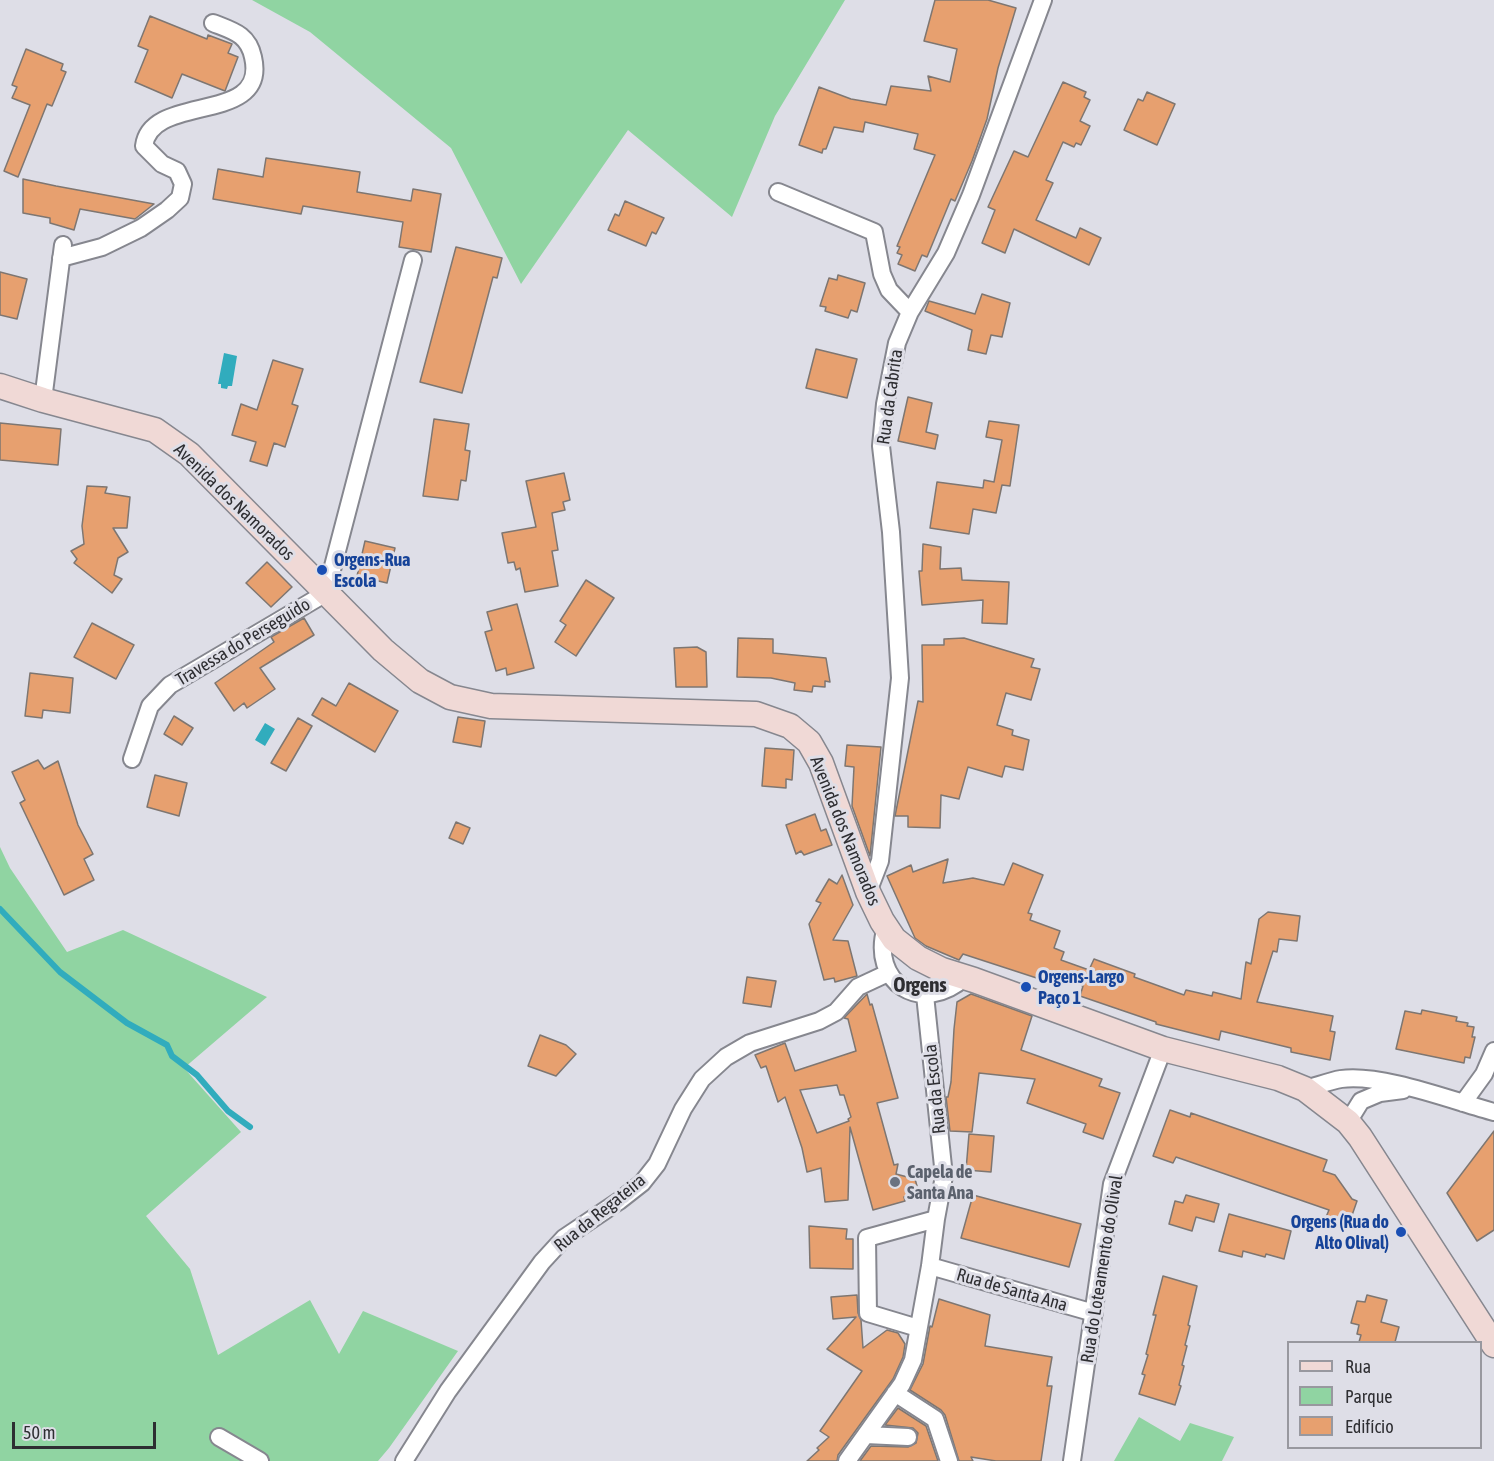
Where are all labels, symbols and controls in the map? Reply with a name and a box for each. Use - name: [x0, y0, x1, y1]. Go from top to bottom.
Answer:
- street label: Rua da Cabrita: [873, 348, 907, 446]
- street label: Avenida dos Namorados: [169, 439, 299, 565]
- place label: Orgens-Rua Escola: [334, 549, 410, 592]
- marker: Orgens-Rua Escola: [315, 563, 329, 577]
- street label: Travessa do Perseguido: [172, 593, 314, 691]
- street label: Avenida dos Namorados: [805, 753, 885, 909]
- place label: Orgens-Largo Paço 1: [1038, 966, 1124, 1008]
- district label: Orgens: [893, 972, 947, 998]
- marker: Orgens-Largo Paço 1: [1019, 980, 1033, 994]
- street label: Rua da Escola: [920, 1043, 950, 1135]
- place label: Capela de Santa Ana: [907, 1161, 974, 1204]
- street label: Rua da Regateira: [550, 1170, 650, 1256]
- street label: Rua do Loteamento do Olival: [1076, 1173, 1128, 1365]
- marker: Capela de Santa Ana: [888, 1175, 902, 1189]
- place label: Orgens (Rua do Alto Olival): [1291, 1211, 1389, 1254]
- marker: Orgens (Rua do Alto Olival): [1394, 1225, 1408, 1239]
- street label: Rua de Santa Ana: [954, 1264, 1070, 1316]
- legend: [1287, 1341, 1482, 1449]
- text: Rua: [1345, 1356, 1371, 1377]
- text: Parque: [1345, 1386, 1393, 1407]
- scale bar: [15, 1410, 159, 1448]
- text: Edifício: [1345, 1416, 1394, 1437]
- text: 50 m: [23, 1422, 55, 1443]

